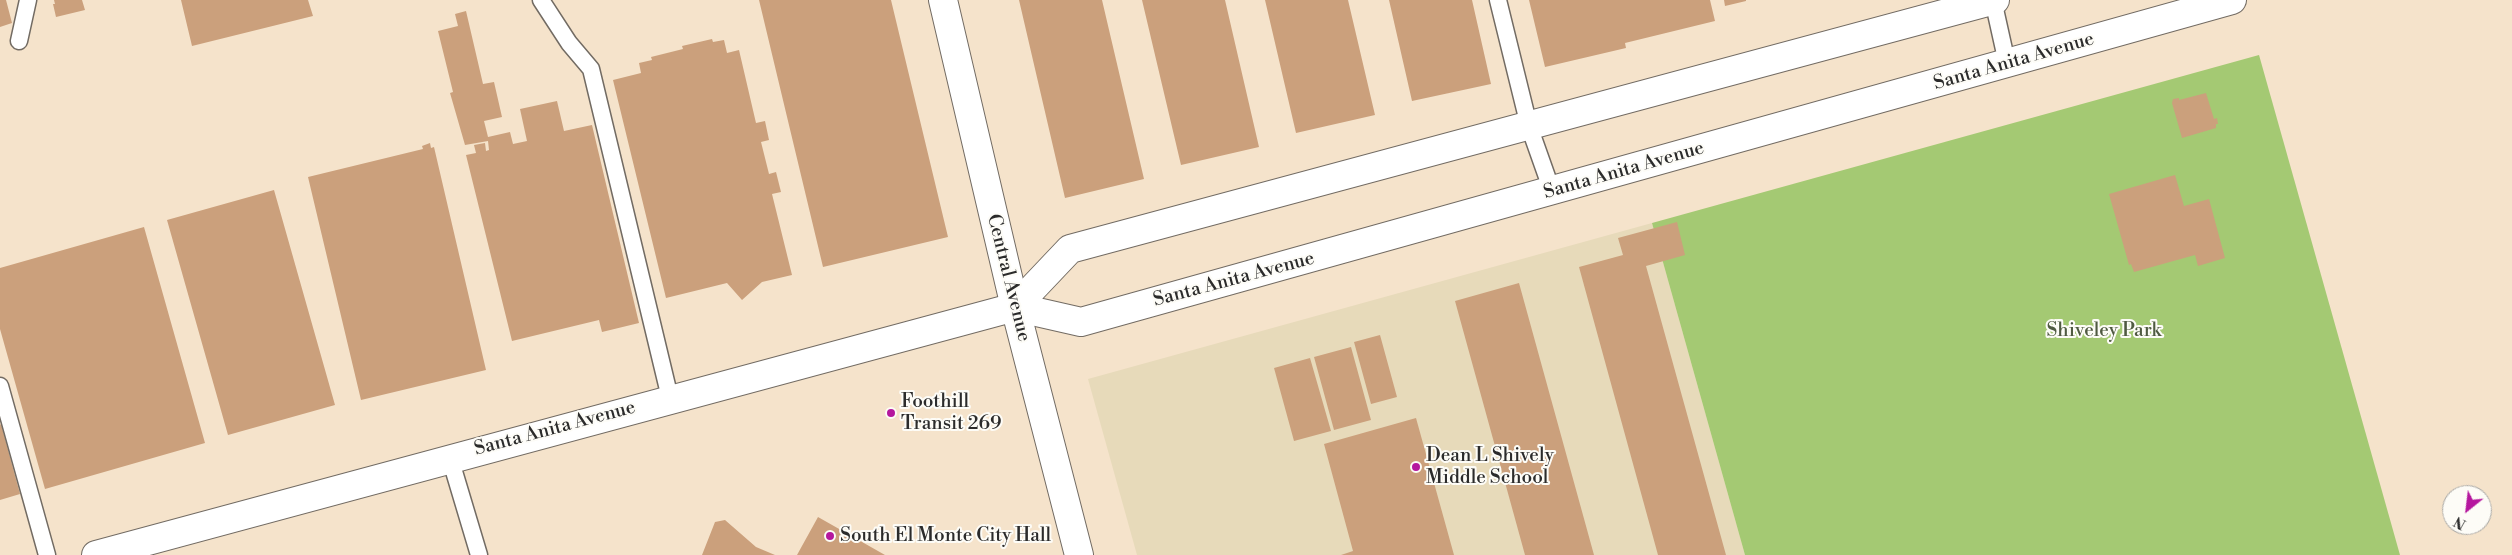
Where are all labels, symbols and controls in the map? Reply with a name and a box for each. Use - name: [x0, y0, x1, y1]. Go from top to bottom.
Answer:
- street label: Santa Anita Avenue: [1931, 28, 2097, 96]
- street label: Santa Anita Avenue: [1541, 137, 1707, 205]
- street label: Central Avenue: [981, 212, 1035, 344]
- street label: Santa Anita Avenue: [1151, 248, 1317, 312]
- park label: Shiveley Park: [2046, 320, 2162, 342]
- place label: Foothill Transit 269: [901, 391, 1001, 435]
- street label: Santa Anita Avenue: [472, 397, 638, 461]
- marker: Foothill Transit 269: [885, 407, 897, 419]
- place label: Dean L Shively Middle School: [1426, 445, 1554, 489]
- marker: Dean L Shively Middle School: [1410, 461, 1422, 473]
- north arrow: [2442, 485, 2492, 535]
- text: N: [2451, 512, 2469, 533]
- place label: South El Monte City Hall: [840, 525, 1051, 547]
- marker: South El Monte City Hall: [824, 530, 836, 542]

